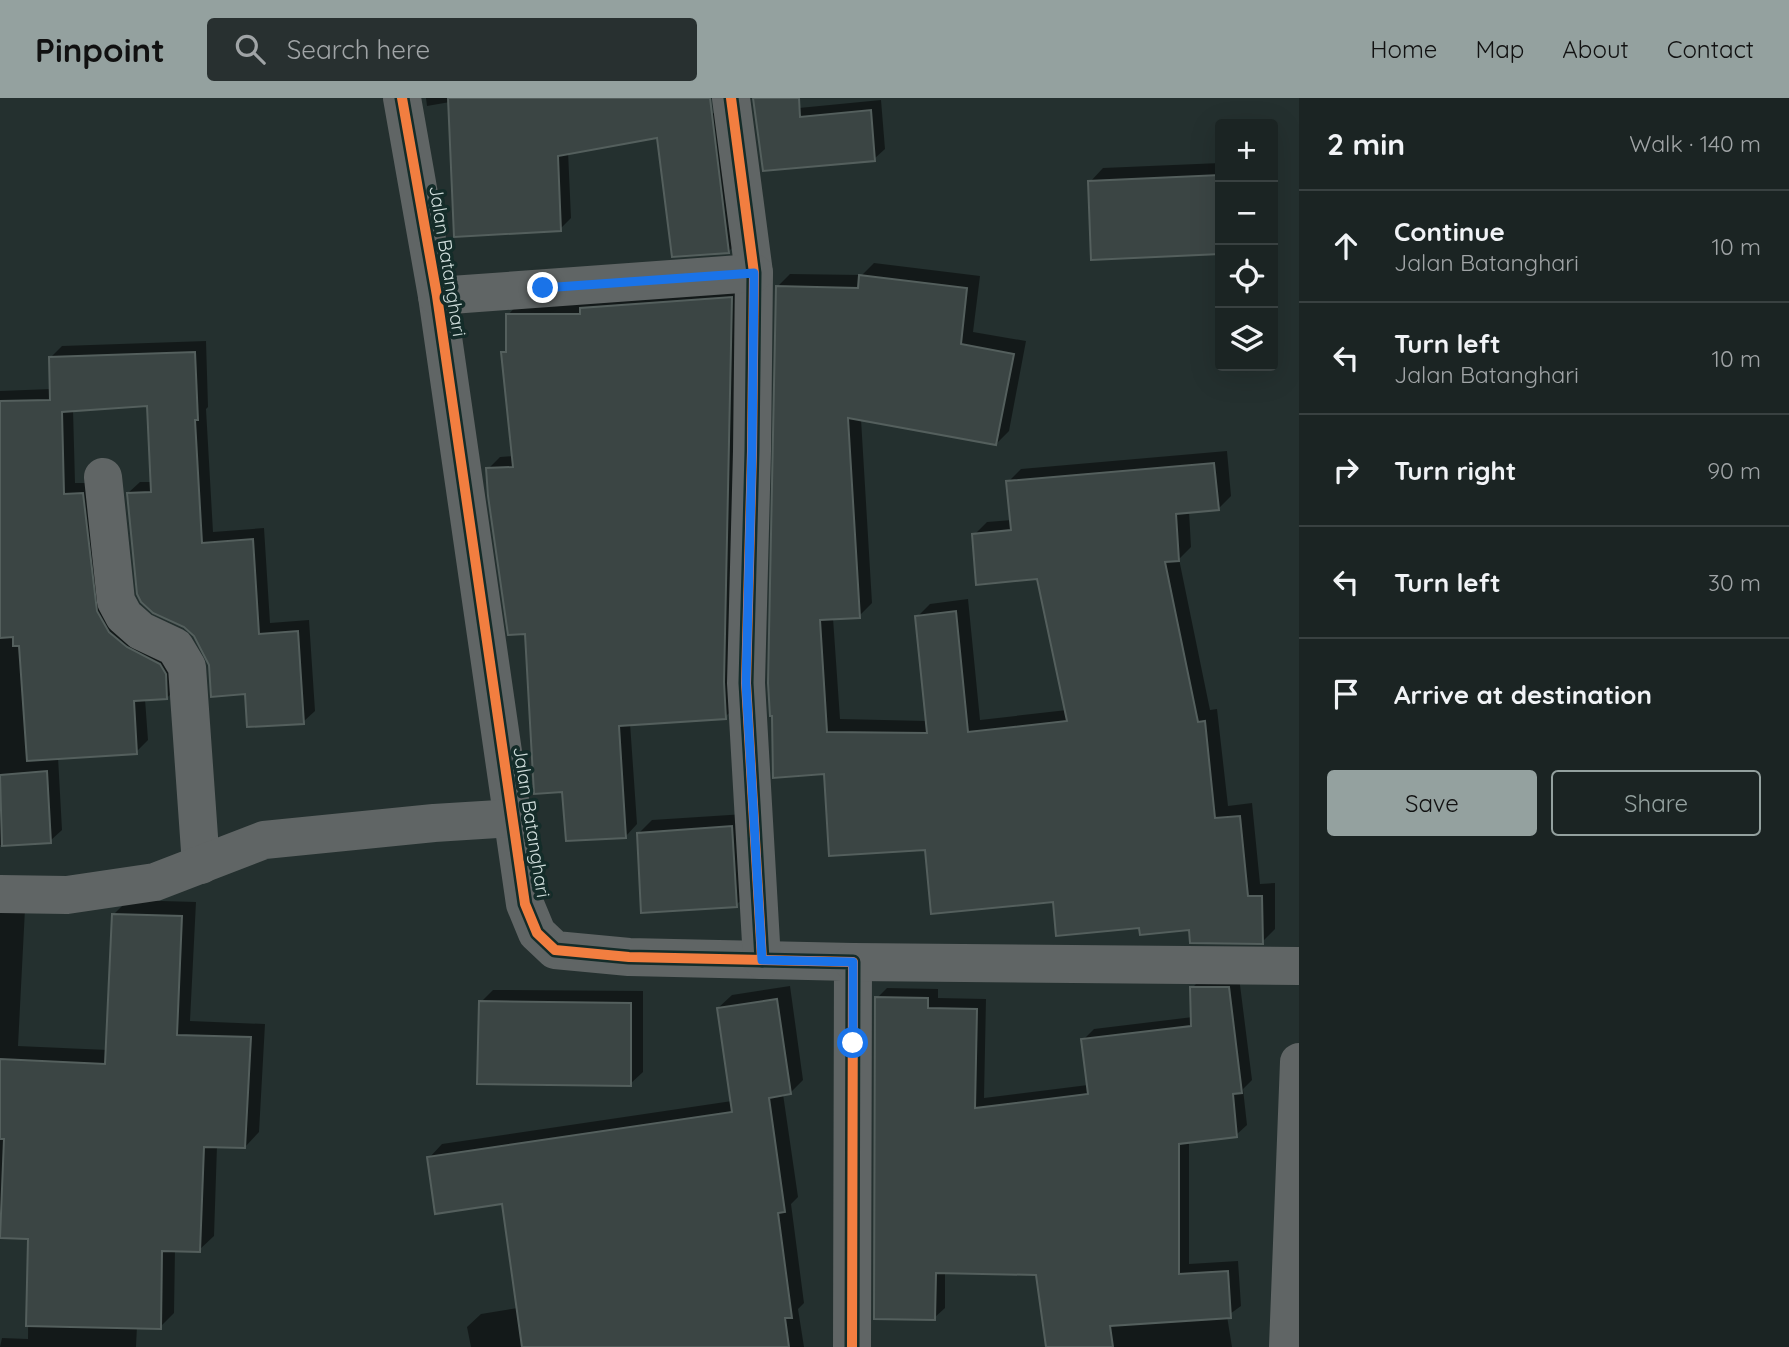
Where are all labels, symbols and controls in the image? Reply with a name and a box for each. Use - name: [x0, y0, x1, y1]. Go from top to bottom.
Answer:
- search box: [207, 18, 697, 81]
- text: Pinpoint: [35, 29, 165, 70]
- icon: search: [231, 30, 269, 68]
- text: Search here: [287, 33, 430, 66]
- text: Home: [1370, 34, 1437, 64]
- text: Map: [1475, 34, 1524, 64]
- text: About: [1562, 34, 1629, 64]
- text: Contact: [1667, 34, 1754, 64]
- map controls: [1215, 119, 1278, 371]
- button: +: [1215, 119, 1278, 182]
- text: 2 min: [1327, 125, 1405, 163]
- text: Walk · 140 m: [1629, 129, 1761, 158]
- button: −: [1215, 182, 1278, 245]
- street label: Jalan Batanghari: [424, 184, 472, 338]
- text: Continue: [1394, 215, 1505, 248]
- icon: ahead: [1327, 227, 1365, 265]
- text: 10 m: [1712, 232, 1761, 261]
- button: locate: [1215, 245, 1278, 308]
- text: Jalan Batanghari: [1394, 248, 1579, 277]
- route end: [527, 272, 558, 303]
- button: layers: [1215, 308, 1278, 371]
- text: Turn left: [1394, 327, 1501, 360]
- icon: left: [1327, 339, 1365, 377]
- text: 10 m: [1712, 344, 1761, 373]
- text: Jalan Batanghari: [1394, 360, 1579, 389]
- icon: right: [1327, 451, 1365, 489]
- text: Turn right: [1394, 454, 1516, 487]
- text: 90 m: [1707, 456, 1761, 485]
- icon: left: [1327, 563, 1365, 601]
- text: Turn left: [1394, 566, 1501, 599]
- text: 30 m: [1708, 568, 1761, 597]
- icon: arrive: [1327, 675, 1365, 713]
- text: Arrive at destination: [1394, 678, 1652, 711]
- street label: Jalan Batanghari: [508, 745, 556, 899]
- button: Save: [1327, 770, 1537, 836]
- button: Share: [1551, 770, 1761, 836]
- route start: [837, 1027, 868, 1058]

